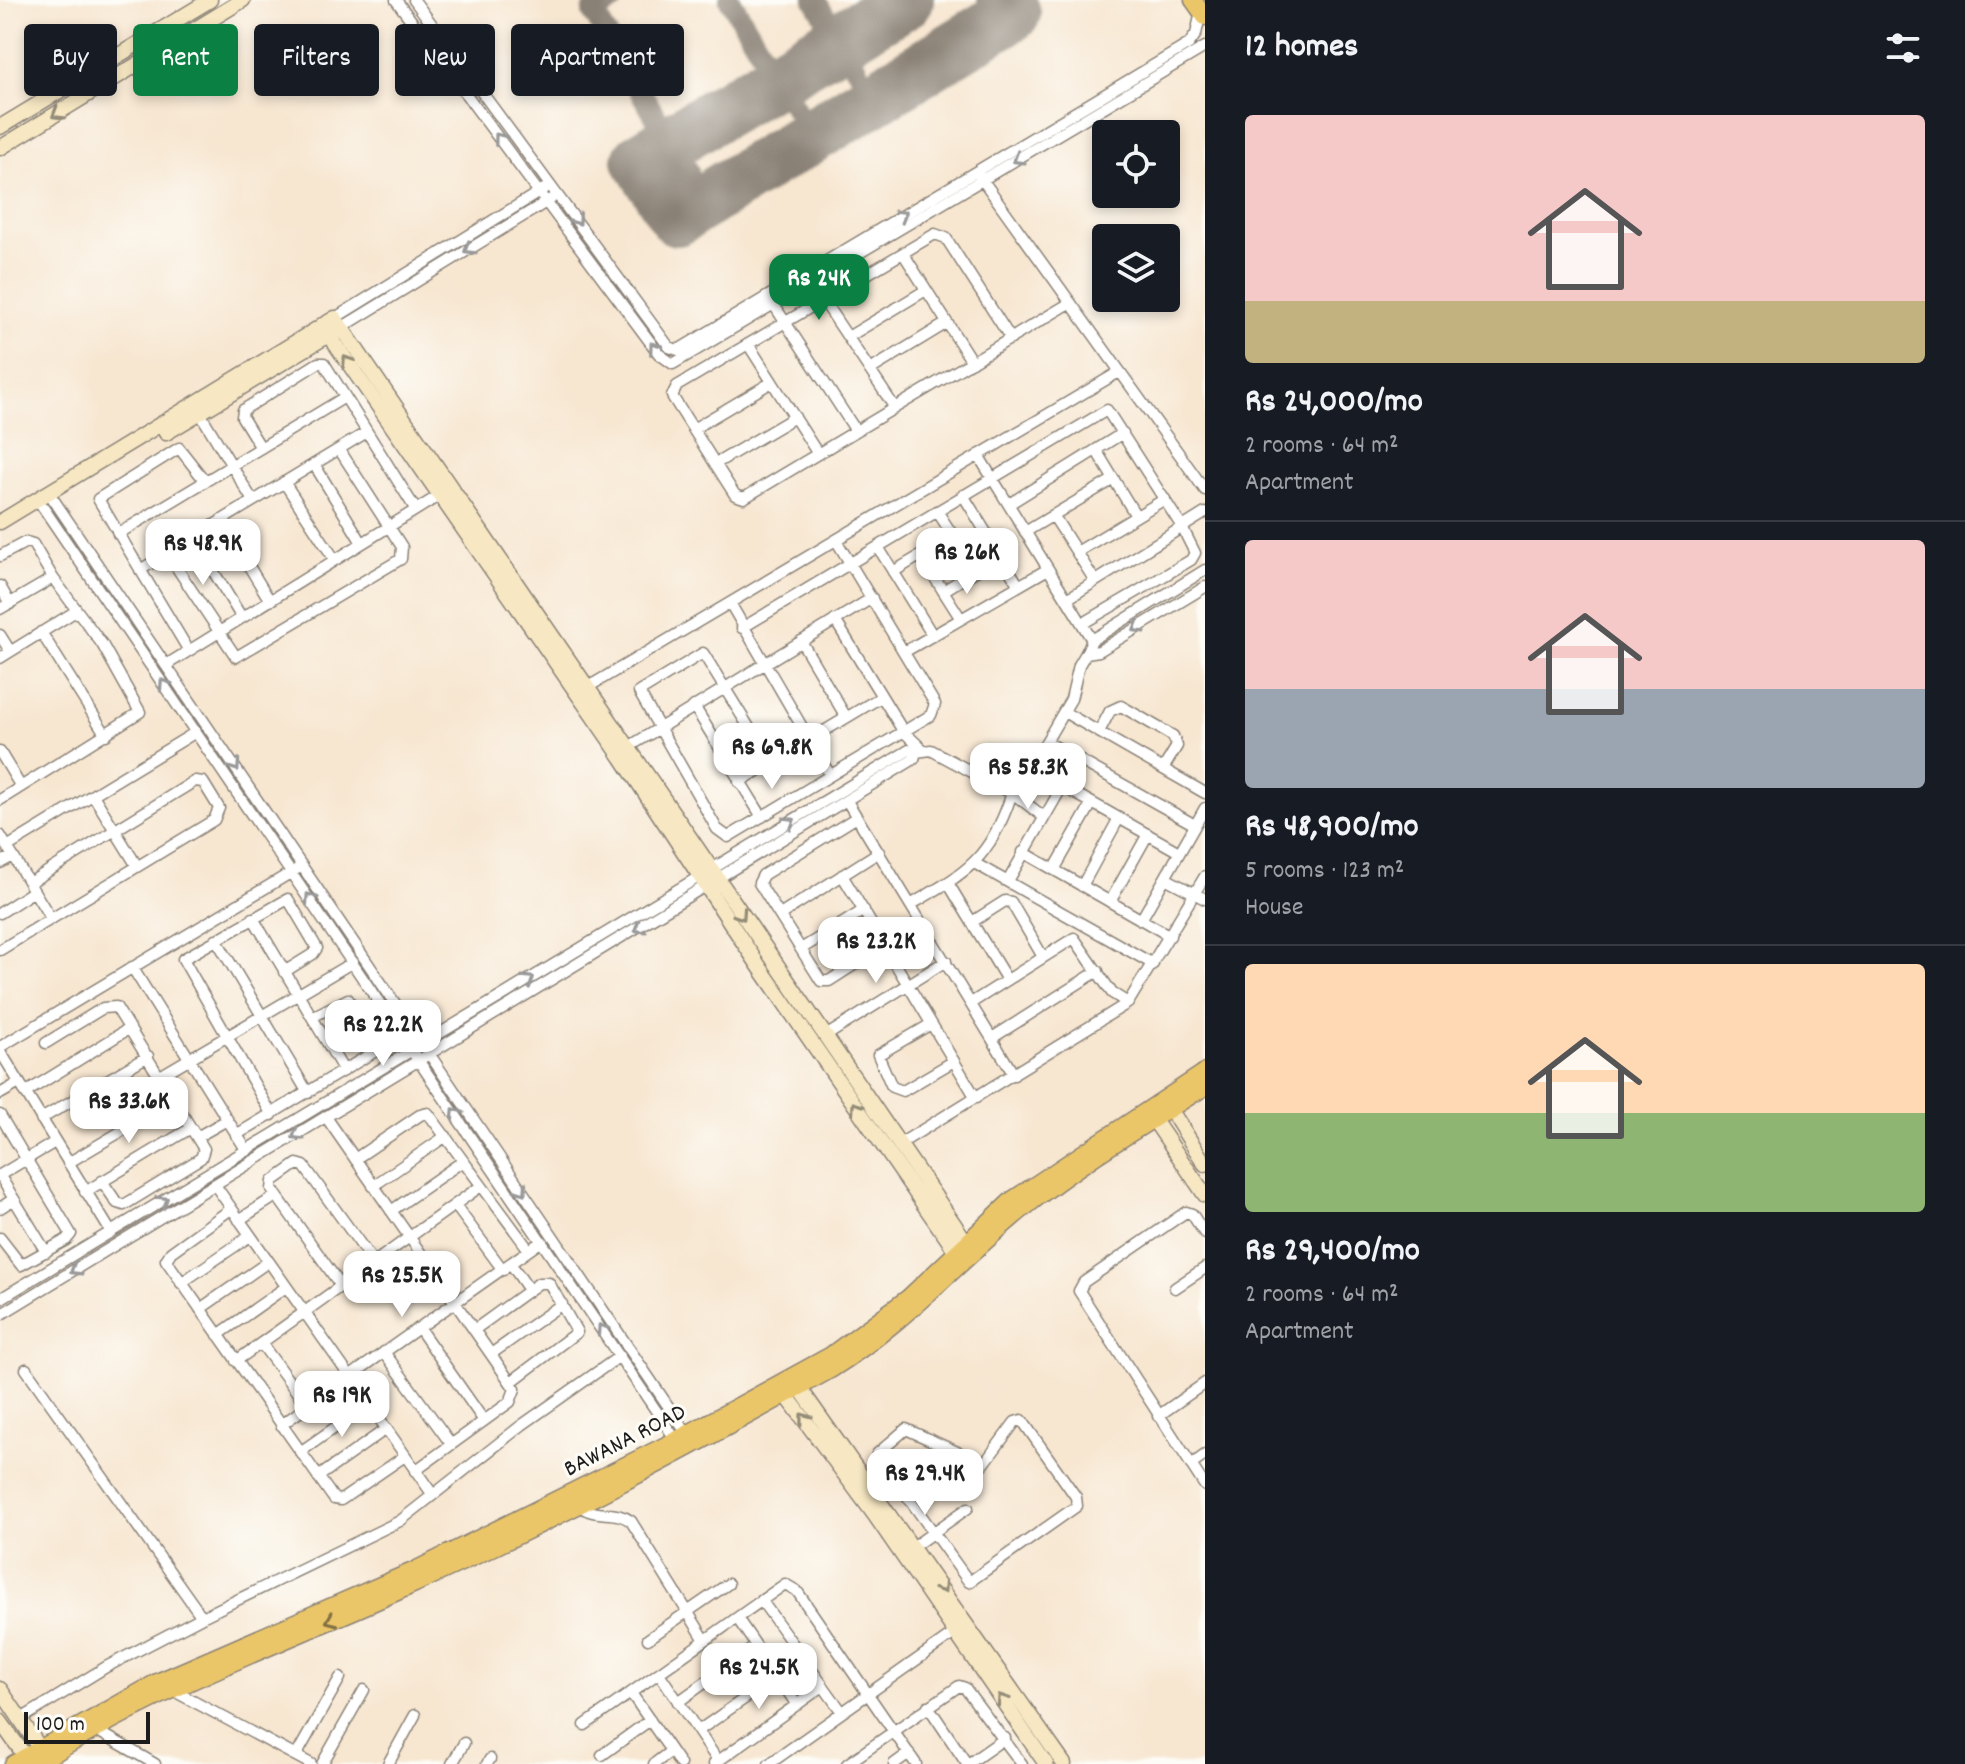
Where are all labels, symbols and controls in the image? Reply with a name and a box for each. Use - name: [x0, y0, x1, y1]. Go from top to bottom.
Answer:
- chip: Buy: [24, 24, 117, 96]
- chip: Rent: [133, 24, 238, 96]
- chip: Filters: [254, 24, 379, 96]
- chip: New: [395, 24, 495, 96]
- chip: Apartment: [511, 24, 684, 96]
- text: 12 homes: [1245, 24, 1358, 73]
- icon: filters: [1881, 26, 1925, 70]
- one-way arrow: [51, 104, 66, 119]
- map controls: [1092, 120, 1180, 312]
- button: locate: [1092, 120, 1180, 208]
- one-way arrow: [495, 132, 509, 146]
- one-way arrow: [1012, 149, 1027, 164]
- icon: home: [1513, 167, 1657, 311]
- one-way arrow: [893, 210, 907, 225]
- one-way arrow: [568, 211, 582, 225]
- button: layers: [1092, 224, 1180, 312]
- one-way arrow: [463, 240, 478, 255]
- pin: Rs 24K: [754, 254, 884, 322]
- text: Rs 24K: [787, 261, 851, 298]
- one-way arrow: [649, 341, 663, 355]
- one-way arrow: [341, 355, 356, 369]
- text: Rs 24,000/mo: [1245, 379, 1423, 428]
- text: 2 rooms · 64 m²: [1245, 428, 1399, 465]
- text: Apartment: [1245, 465, 1354, 502]
- pin: Rs 48.9K: [120, 519, 286, 587]
- text: Rs 48.9K: [163, 526, 243, 563]
- pin: Rs 26K: [902, 528, 1032, 596]
- text: Rs 26K: [934, 535, 1000, 572]
- icon: home: [1513, 592, 1657, 736]
- one-way arrow: [1132, 618, 1147, 633]
- one-way arrow: [159, 678, 174, 692]
- pin: Rs 69.8K: [689, 723, 855, 791]
- text: Rs 69.8K: [732, 730, 812, 767]
- pin: Rs 58.3K: [945, 743, 1111, 811]
- text: Rs 58.3K: [988, 750, 1068, 787]
- one-way arrow: [225, 758, 240, 772]
- text: Rs 48,900/mo: [1245, 804, 1419, 853]
- one-way arrow: [781, 816, 796, 832]
- text: 5 rooms · 123 m²: [1245, 853, 1404, 890]
- text: House: [1245, 890, 1303, 927]
- one-way arrow: [305, 893, 320, 907]
- one-way arrow: [731, 906, 746, 921]
- pin: Rs 23.2K: [793, 917, 959, 985]
- one-way arrow: [634, 918, 648, 933]
- text: Rs 23.2K: [836, 924, 916, 961]
- one-way arrow: [520, 975, 535, 990]
- pin: Rs 22.2K: [300, 1000, 466, 1068]
- text: Rs 22.2K: [343, 1007, 423, 1044]
- icon: home: [1513, 1016, 1657, 1160]
- pin: Rs 33.6K: [46, 1077, 212, 1145]
- text: Rs 33.6K: [88, 1084, 170, 1121]
- one-way arrow: [851, 1102, 866, 1116]
- one-way arrow: [451, 1108, 466, 1122]
- one-way arrow: [291, 1125, 306, 1141]
- one-way arrow: [512, 1181, 527, 1195]
- one-way arrow: [154, 1196, 169, 1211]
- text: Rs 29,400/mo: [1245, 1228, 1420, 1277]
- pin: Rs 25.5K: [319, 1251, 485, 1319]
- text: Rs 25.5K: [361, 1258, 443, 1295]
- one-way arrow: [69, 1260, 84, 1275]
- text: 2 rooms · 64 m²: [1245, 1277, 1399, 1314]
- text: Apartment: [1245, 1314, 1354, 1351]
- one-way arrow: [596, 1323, 611, 1338]
- pin: Rs 19K: [277, 1371, 407, 1439]
- text: Rs 19K: [312, 1378, 372, 1415]
- street label: BAWANA ROAD: [558, 1396, 692, 1487]
- one-way arrow: [799, 1412, 813, 1427]
- pin: Rs 29.4K: [842, 1449, 1008, 1517]
- text: Rs 29.4K: [885, 1456, 965, 1493]
- one-way arrow: [932, 1579, 947, 1593]
- one-way arrow: [325, 1611, 339, 1627]
- pin: Rs 24.5K: [676, 1643, 842, 1711]
- text: Rs 24.5K: [719, 1650, 799, 1687]
- one-way arrow: [997, 1694, 1012, 1708]
- scale bar: [24, 1708, 150, 1744]
- text: 100 m: [36, 1710, 85, 1741]

